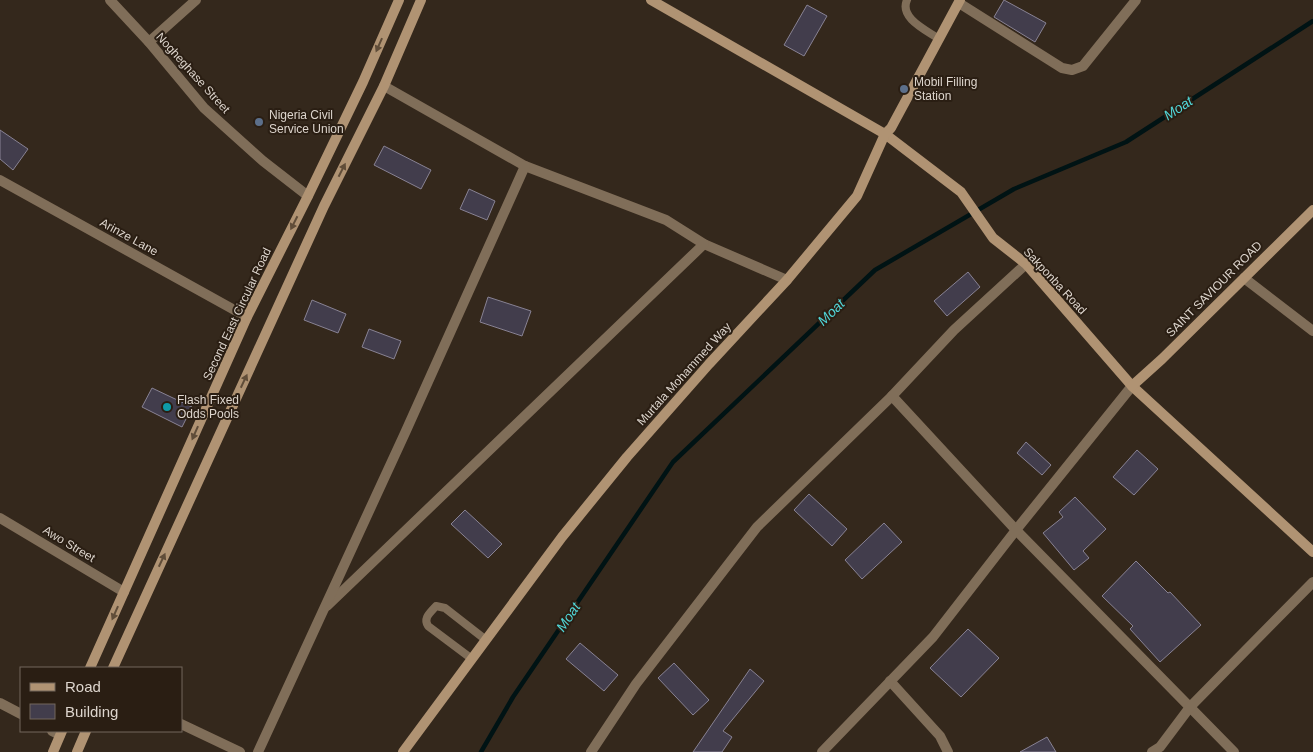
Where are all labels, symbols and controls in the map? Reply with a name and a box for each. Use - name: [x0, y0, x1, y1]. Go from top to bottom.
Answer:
- street label: Nogheghase Street: [153, 30, 233, 117]
- one-way arrow: [375, 38, 383, 52]
- place label: Mobil Filling Station: [914, 75, 977, 103]
- marker: Mobil Filling Station: [898, 83, 910, 95]
- water label: Moat: [1161, 92, 1196, 123]
- place label: Nigeria Civil Service Union: [269, 108, 344, 136]
- marker: Nigeria Civil Service Union: [253, 116, 265, 128]
- one-way arrow: [339, 163, 347, 177]
- street label: Arinze Lane: [98, 215, 161, 259]
- one-way arrow: [290, 216, 298, 230]
- street label: SAINT SAVIOUR ROAD: [1163, 238, 1265, 340]
- street label: Second East Circular Road: [200, 245, 274, 383]
- street label: Sakponba Road: [1021, 245, 1089, 317]
- water label: Moat: [814, 295, 849, 329]
- street label: Murtala Mohammed Way: [634, 320, 734, 428]
- one-way arrow: [241, 374, 249, 388]
- place label: Flash Fixed Odds Pools: [177, 393, 239, 421]
- marker: Flash Fixed Odds Pools: [161, 401, 173, 413]
- one-way arrow: [191, 426, 199, 440]
- street label: Awo Street: [40, 523, 98, 565]
- one-way arrow: [158, 553, 166, 567]
- water label: Moat: [553, 599, 584, 634]
- one-way arrow: [110, 606, 118, 620]
- legend: [20, 667, 182, 732]
- text: Road: [65, 678, 101, 695]
- text: Building: [65, 703, 118, 720]

